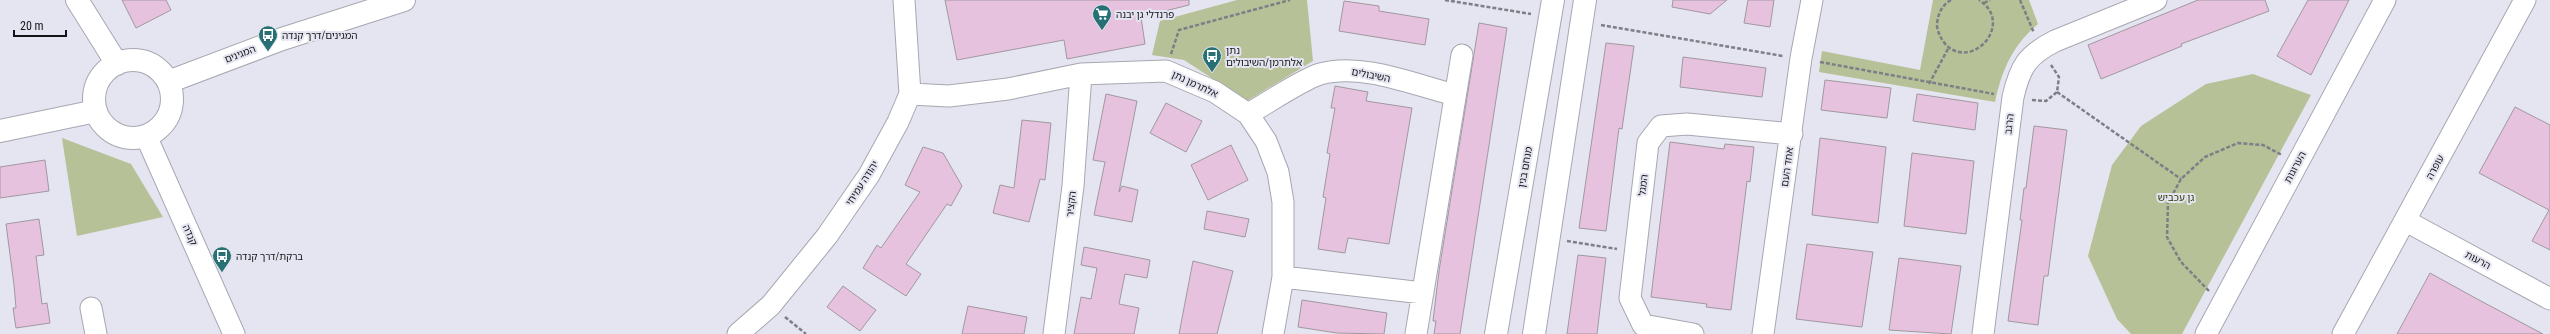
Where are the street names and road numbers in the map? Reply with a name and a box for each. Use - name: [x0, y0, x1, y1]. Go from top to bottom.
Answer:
- street label: המגינים: [223, 43, 257, 65]
- street label: השיבולים: [1351, 66, 1391, 84]
- street label: אלתרמן נתן: [1170, 69, 1220, 99]
- street label: הרגב: [2002, 113, 2016, 135]
- street label: מנחם בגין: [1516, 145, 1534, 188]
- street label: אחד העם: [1779, 147, 1795, 187]
- street label: הערוגות: [2282, 149, 2308, 185]
- street label: עופרה: [2424, 153, 2446, 181]
- street label: יהודה עמיחי: [844, 159, 880, 207]
- street label: המגל: [1636, 174, 1650, 196]
- street label: הקציר: [1064, 190, 1078, 218]
- street label: קנדה: [181, 223, 199, 247]
- street label: הרעות: [2463, 249, 2493, 271]

